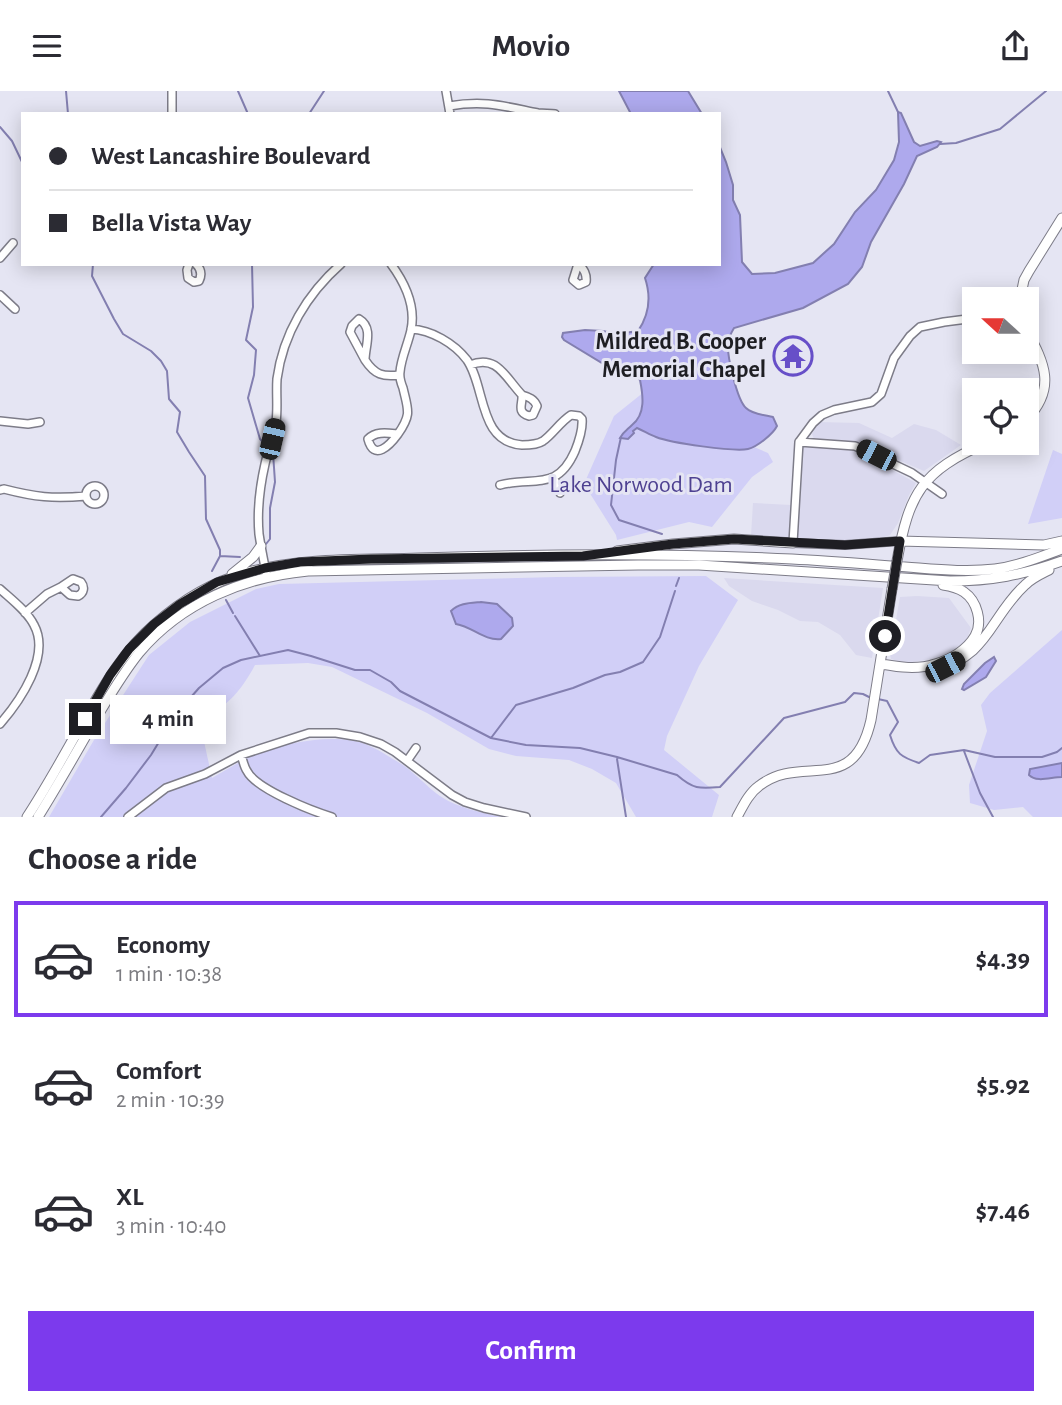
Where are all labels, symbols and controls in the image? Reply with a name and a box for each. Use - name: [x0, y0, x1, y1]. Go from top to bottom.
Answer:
- icon: menu: [28, 27, 66, 65]
- icon: share: [996, 27, 1034, 65]
- text: Movio: [492, 30, 570, 62]
- text: West Lancashire Boulevard: [91, 143, 370, 169]
- text: Bella Vista Way: [91, 210, 251, 236]
- north arrow: [962, 287, 1040, 364]
- map controls: [962, 287, 1039, 455]
- place label: Mildred B. Cooper Memorial Chapel: [596, 330, 767, 382]
- temple icon: Mildred B. Cooper Memorial Chapel: [772, 335, 814, 377]
- button: locate: [962, 378, 1039, 455]
- car: [258, 416, 287, 462]
- car: [853, 436, 900, 474]
- park label: Lake Norwood Dam: [549, 473, 733, 497]
- route start: [869, 620, 901, 652]
- car: [922, 648, 969, 686]
- callout: 4 min: [110, 695, 225, 743]
- route end: [69, 703, 101, 735]
- text: 4 min: [142, 708, 194, 731]
- text: Choose a ride: [28, 843, 197, 875]
- icon: car: [32, 928, 95, 991]
- text: Economy: [116, 932, 210, 958]
- text: $4.39: [976, 946, 1030, 972]
- text: 1 min · 10:38: [116, 963, 222, 986]
- icon: car: [32, 1054, 95, 1117]
- text: Comfort: [116, 1058, 201, 1084]
- text: $5.92: [976, 1072, 1030, 1098]
- text: 2 min · 10:39: [116, 1089, 225, 1112]
- icon: car: [32, 1180, 95, 1243]
- text: XL: [116, 1184, 143, 1210]
- text: $7.46: [975, 1198, 1030, 1224]
- text: 3 min · 10:40: [116, 1215, 227, 1238]
- button: Confirm: [28, 1311, 1034, 1391]

